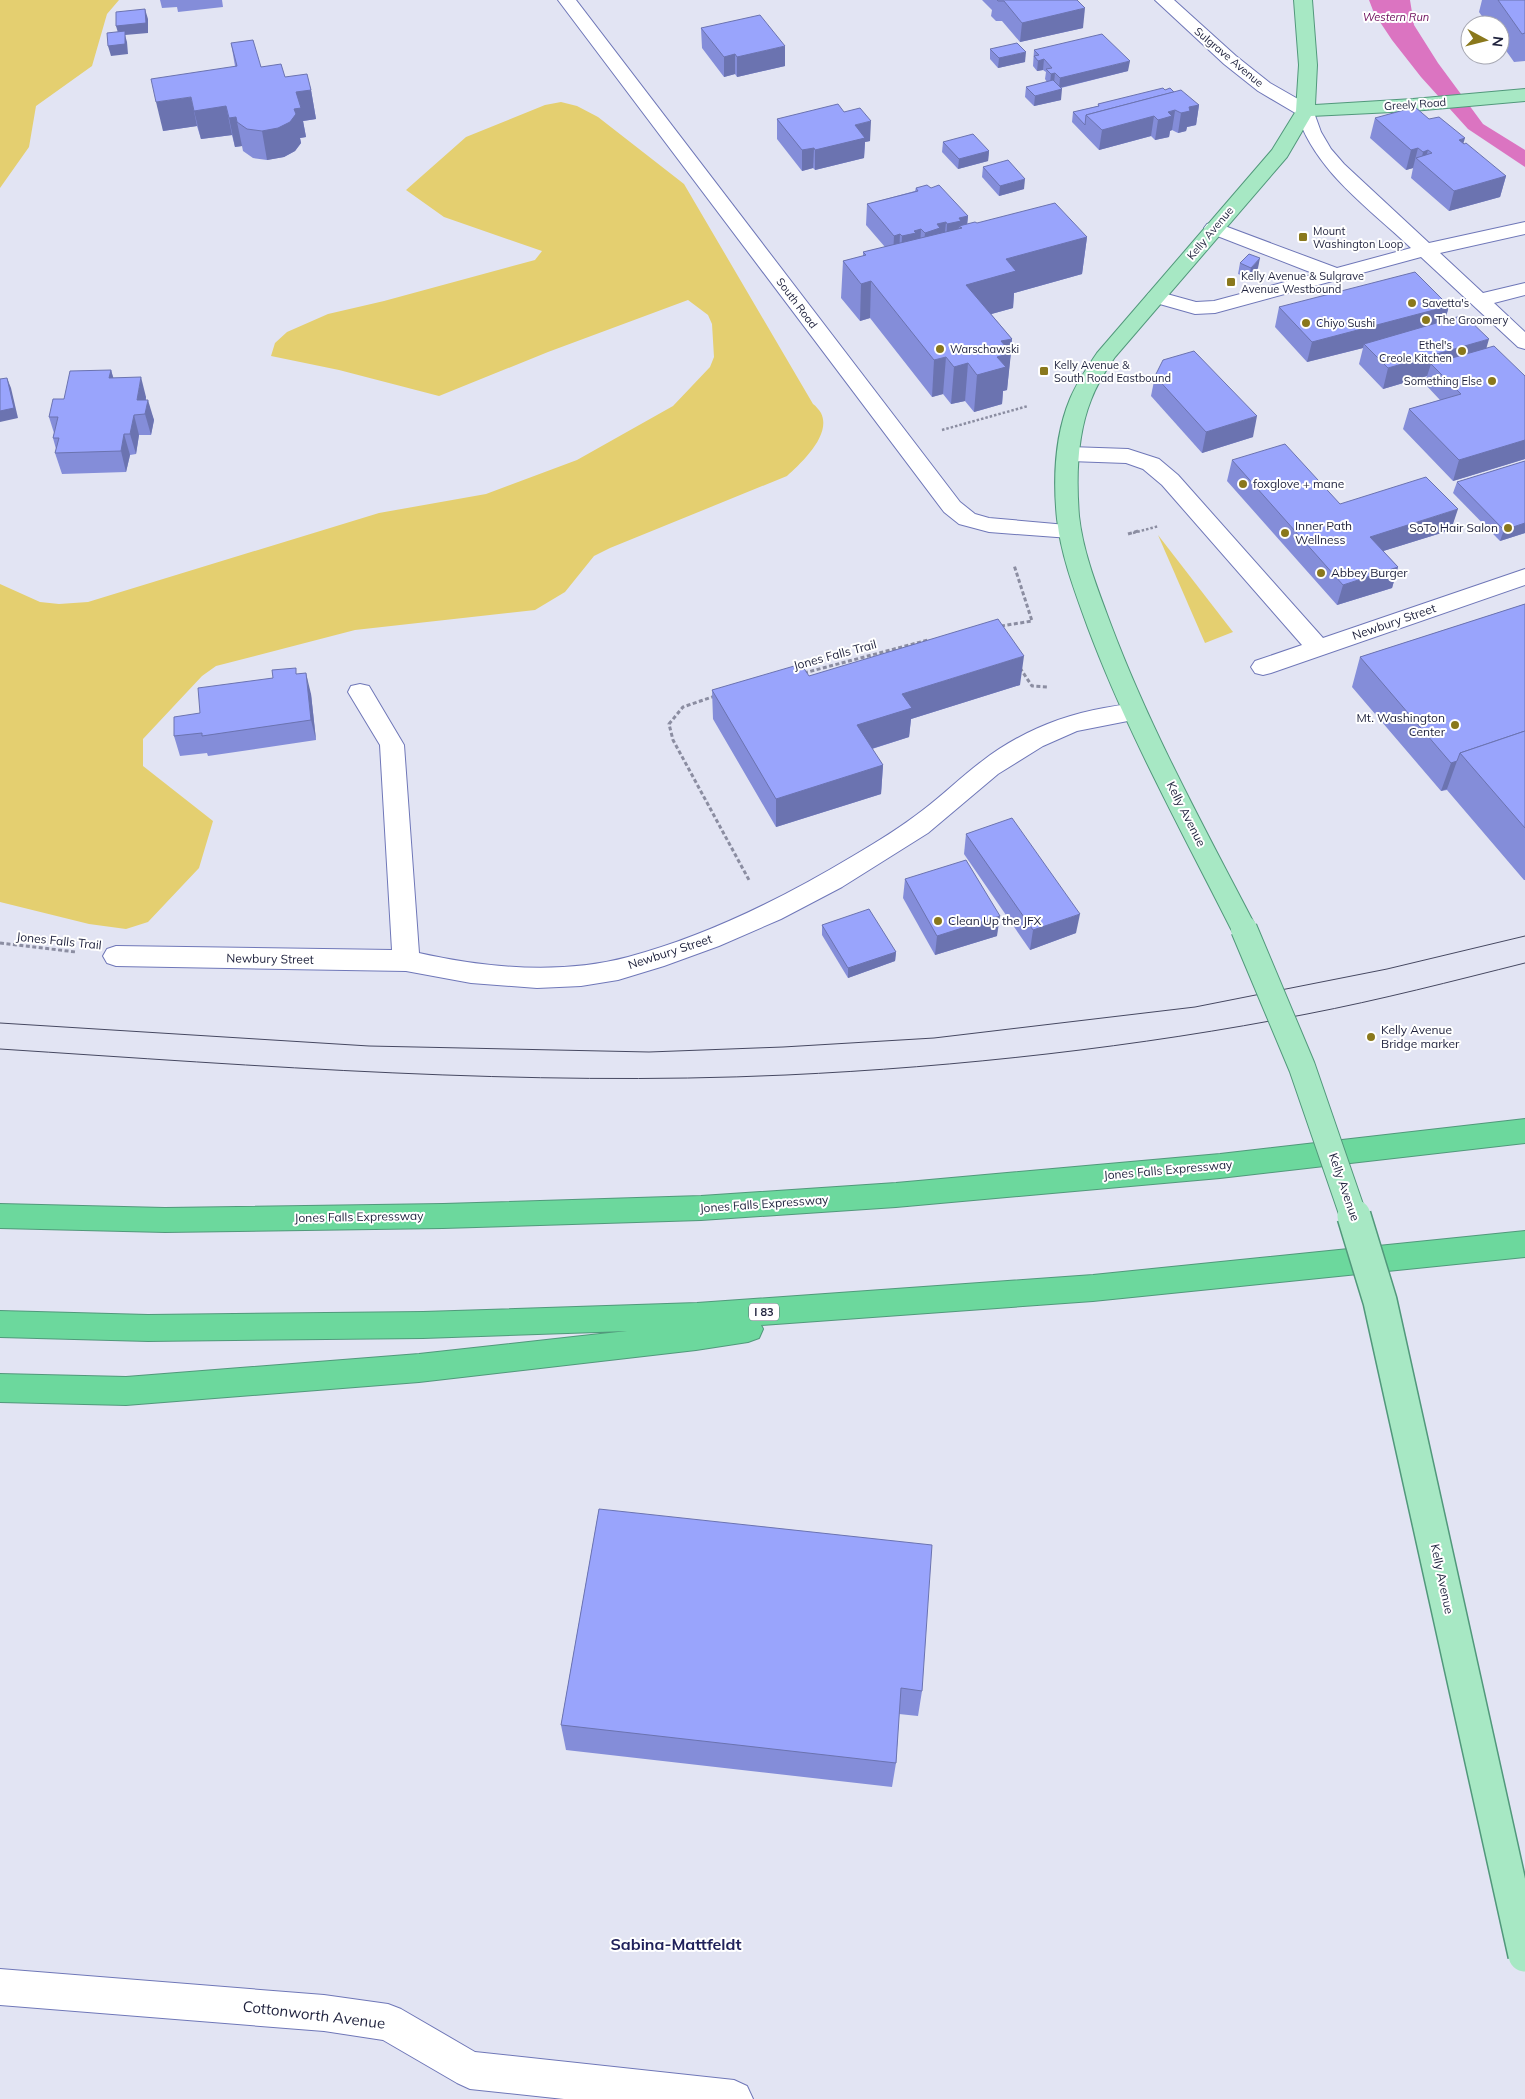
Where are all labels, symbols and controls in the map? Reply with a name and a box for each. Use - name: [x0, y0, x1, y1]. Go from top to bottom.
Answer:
- water label: Western Run: [1363, 10, 1429, 24]
- north arrow: [1460, 15, 1510, 65]
- street label: Sulgrave Avenue: [1192, 24, 1266, 90]
- text: N: [1488, 35, 1507, 48]
- street label: Greely Road: [1383, 95, 1447, 113]
- street label: Kelly Avenue: [1184, 204, 1236, 262]
- place label: Mount Washington Loop: [1313, 224, 1404, 251]
- marker: Mount Washington Loop: [1297, 231, 1309, 243]
- place label: Kelly Avenue & Sulgrave Avenue Westbound: [1241, 269, 1364, 296]
- street label: South Road: [773, 275, 821, 331]
- marker: Kelly Avenue & Sulgrave Avenue Westbound: [1225, 276, 1237, 288]
- place label: Savetta's: [1422, 296, 1469, 310]
- marker: Savetta's: [1406, 297, 1418, 309]
- place label: The Groomery: [1436, 313, 1508, 327]
- marker: The Groomery: [1420, 314, 1432, 326]
- place label: Chiyo Sushi: [1316, 316, 1375, 330]
- marker: Chiyo Sushi: [1300, 317, 1312, 329]
- place label: Ethel's Creole Kitchen: [1379, 338, 1452, 365]
- place label: Warschawski: [950, 342, 1019, 356]
- marker: Warschawski: [934, 343, 946, 355]
- marker: Ethel's Creole Kitchen: [1456, 345, 1468, 357]
- place label: Kelly Avenue & South Road Eastbound: [1054, 358, 1171, 385]
- marker: Kelly Avenue & South Road Eastbound: [1038, 365, 1050, 377]
- place label: Something Else: [1404, 374, 1482, 388]
- marker: Something Else: [1486, 375, 1498, 387]
- place label: foxglove + mane: [1253, 476, 1344, 491]
- marker: foxglove + mane: [1237, 478, 1249, 490]
- place label: Inner Path Wellness: [1295, 518, 1352, 547]
- place label: SoTo Hair Salon: [1409, 520, 1498, 535]
- marker: SoTo Hair Salon: [1502, 522, 1514, 534]
- marker: Inner Path Wellness: [1279, 527, 1291, 539]
- place label: Abbey Burger: [1331, 565, 1408, 580]
- marker: Abbey Burger: [1315, 567, 1327, 579]
- street label: Newbury Street: [1350, 600, 1438, 643]
- street label: Jones Falls Trail: [792, 636, 878, 673]
- place label: Mt. Washington Center: [1356, 710, 1446, 739]
- marker: Mt. Washington Center: [1449, 719, 1461, 731]
- street label: Kelly Avenue: [1164, 779, 1209, 849]
- place label: Clean Up the JFX: [948, 913, 1041, 928]
- marker: Clean Up the JFX: [932, 915, 944, 927]
- street label: Jones Falls Trail: [16, 929, 102, 952]
- street label: Newbury Street: [626, 931, 714, 972]
- street label: Newbury Street: [226, 950, 314, 967]
- place label: Kelly Avenue Bridge marker: [1381, 1022, 1460, 1051]
- marker: Kelly Avenue Bridge marker: [1365, 1031, 1377, 1043]
- street label: Kelly Avenue: [1326, 1151, 1363, 1223]
- street label: Jones Falls Expressway: [1103, 1156, 1233, 1183]
- street label: Jones Falls Expressway: [699, 1191, 829, 1215]
- street label: Jones Falls Expressway: [294, 1208, 424, 1225]
- road number: I 83: [749, 1304, 779, 1320]
- street label: Kelly Avenue: [1428, 1543, 1457, 1615]
- district label: Sabina-Mattfeldt: [610, 1934, 742, 1954]
- street label: Cottonworth Avenue: [242, 1996, 386, 2033]

